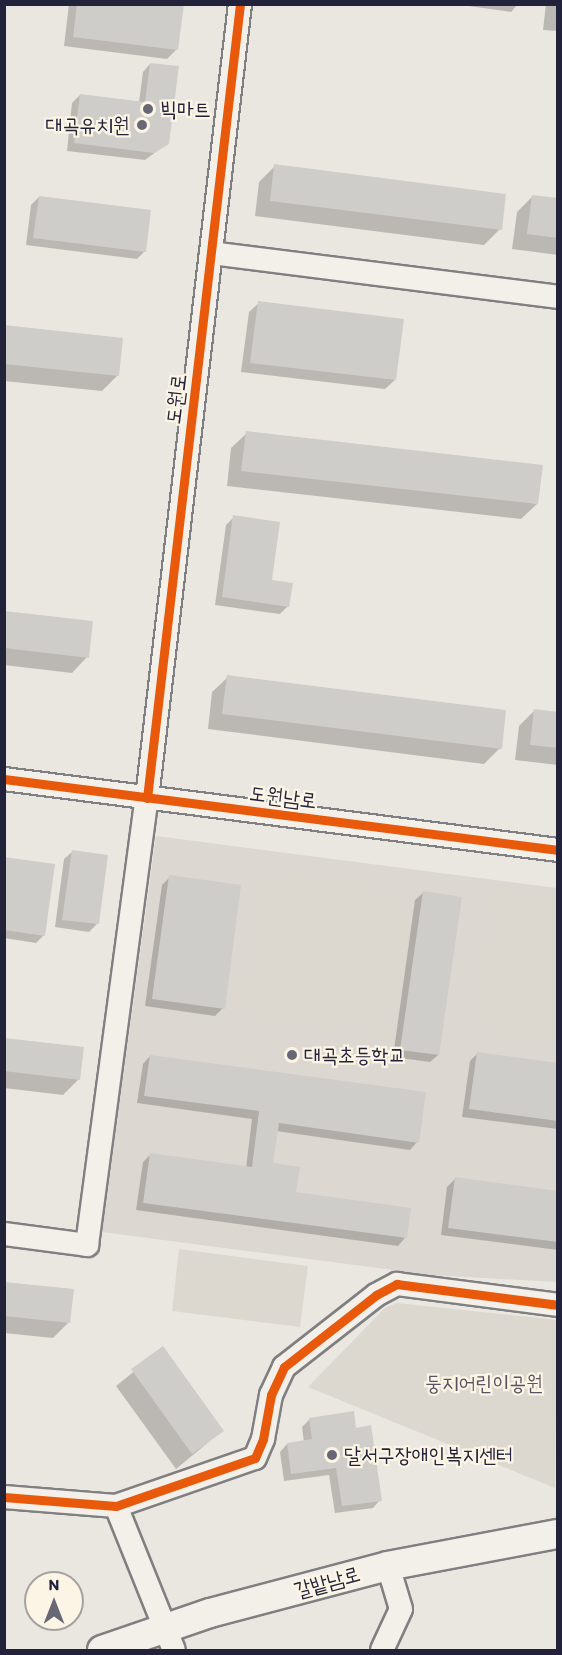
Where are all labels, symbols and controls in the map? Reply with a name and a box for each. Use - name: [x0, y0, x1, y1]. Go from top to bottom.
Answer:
- place label: 빅마트: [160, 96, 211, 122]
- marker: 빅마트: [141, 102, 155, 116]
- place label: 대곡유치원: [46, 112, 130, 138]
- marker: 대곡유치원: [135, 118, 149, 132]
- street label: 도원로: [160, 372, 192, 426]
- street label: 도원남로: [248, 780, 318, 814]
- place label: 대곡초등학교: [304, 1042, 405, 1068]
- marker: 대곡초등학교: [285, 1048, 299, 1062]
- park label: 둥지어린이공원: [425, 1370, 543, 1396]
- place label: 달서구장애인복지센터: [344, 1442, 513, 1468]
- marker: 달서구장애인복지센터: [325, 1448, 339, 1462]
- street label: 갈밭남로: [291, 1561, 363, 1603]
- north arrow: [24, 1571, 84, 1631]
- text: N: [49, 1575, 59, 1594]

